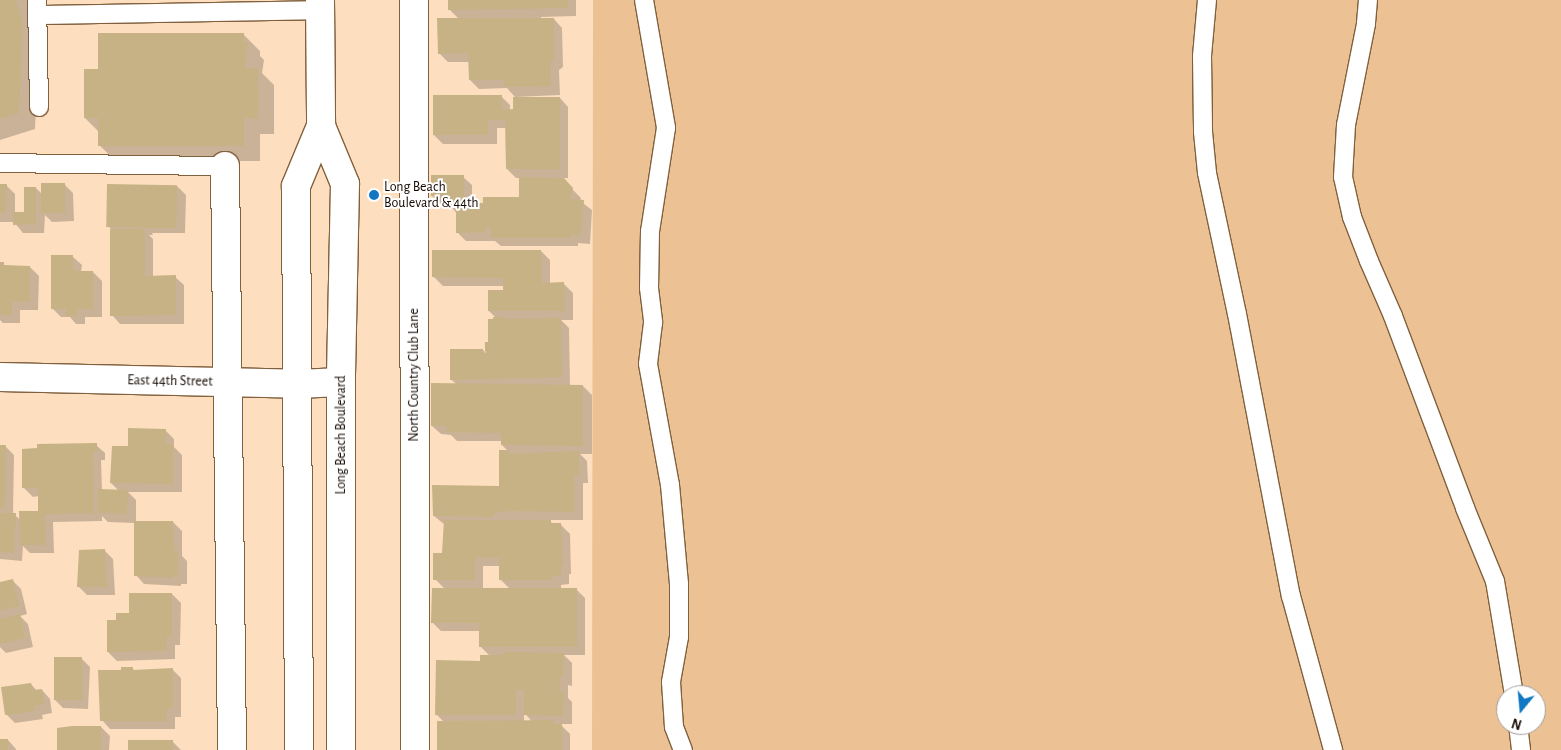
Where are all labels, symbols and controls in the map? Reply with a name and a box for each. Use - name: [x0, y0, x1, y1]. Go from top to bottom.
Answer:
- place label: Long Beach Boulevard & 44th: [384, 179, 479, 212]
- marker: Long Beach Boulevard & 44th: [368, 189, 380, 201]
- street label: North Country Club Lane: [406, 308, 422, 442]
- street label: East 44th Street: [127, 372, 213, 390]
- street label: Long Beach Boulevard: [333, 375, 349, 495]
- north arrow: [1496, 685, 1546, 735]
- text: N: [1510, 715, 1524, 732]

